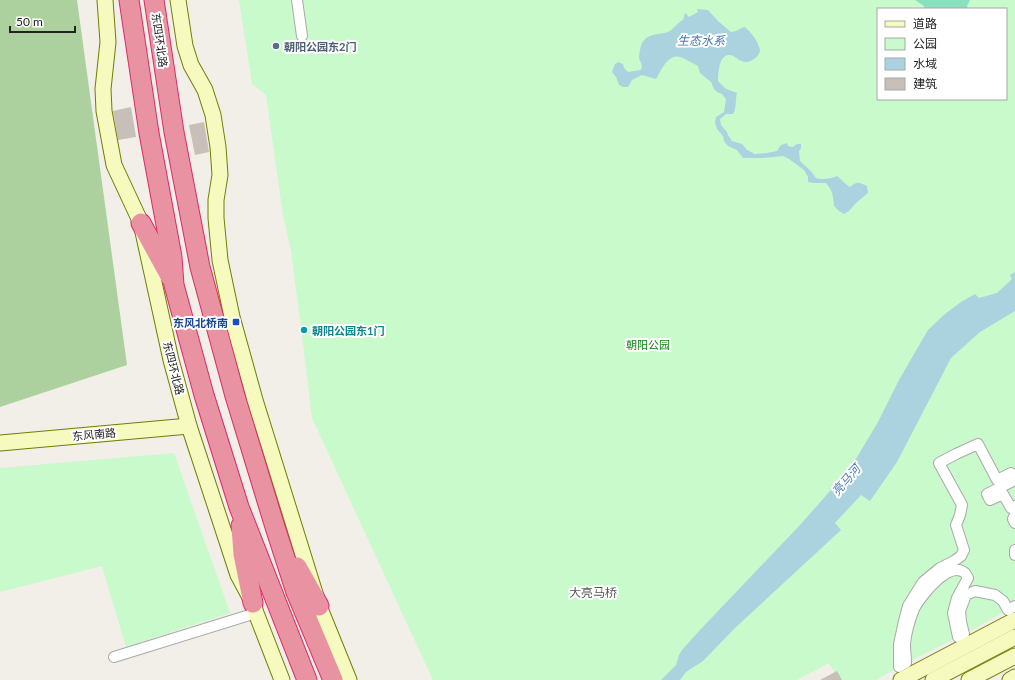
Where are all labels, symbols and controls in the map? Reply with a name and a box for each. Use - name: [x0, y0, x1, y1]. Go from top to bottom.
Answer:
- scale bar: [10, 8, 75, 34]
- legend: [877, 8, 1007, 100]
- street label: 东四环北路: [150, 12, 170, 68]
- text: 50 m: [16, 14, 43, 29]
- text: 道路: [913, 16, 937, 31]
- water label: 生态水系: [677, 33, 726, 48]
- text: 公园: [913, 36, 937, 51]
- place label: 朝阳公园东2门: [284, 40, 356, 53]
- marker: 朝阳公园东2门: [271, 41, 281, 51]
- text: 水域: [913, 56, 937, 71]
- text: 建筑: [913, 76, 937, 91]
- place label: 东风北桥南: [173, 316, 228, 329]
- marker: 东风北桥南: [231, 317, 241, 327]
- place label: 朝阳公园东1门: [312, 324, 384, 337]
- marker: 朝阳公园东1门: [299, 325, 309, 335]
- park label: 朝阳公园: [626, 338, 670, 351]
- street label: 东四环北路: [161, 340, 187, 396]
- street label: 东风南路: [72, 426, 116, 442]
- water label: 亮马河: [829, 460, 865, 499]
- district label: 大亮马桥: [569, 585, 617, 600]

